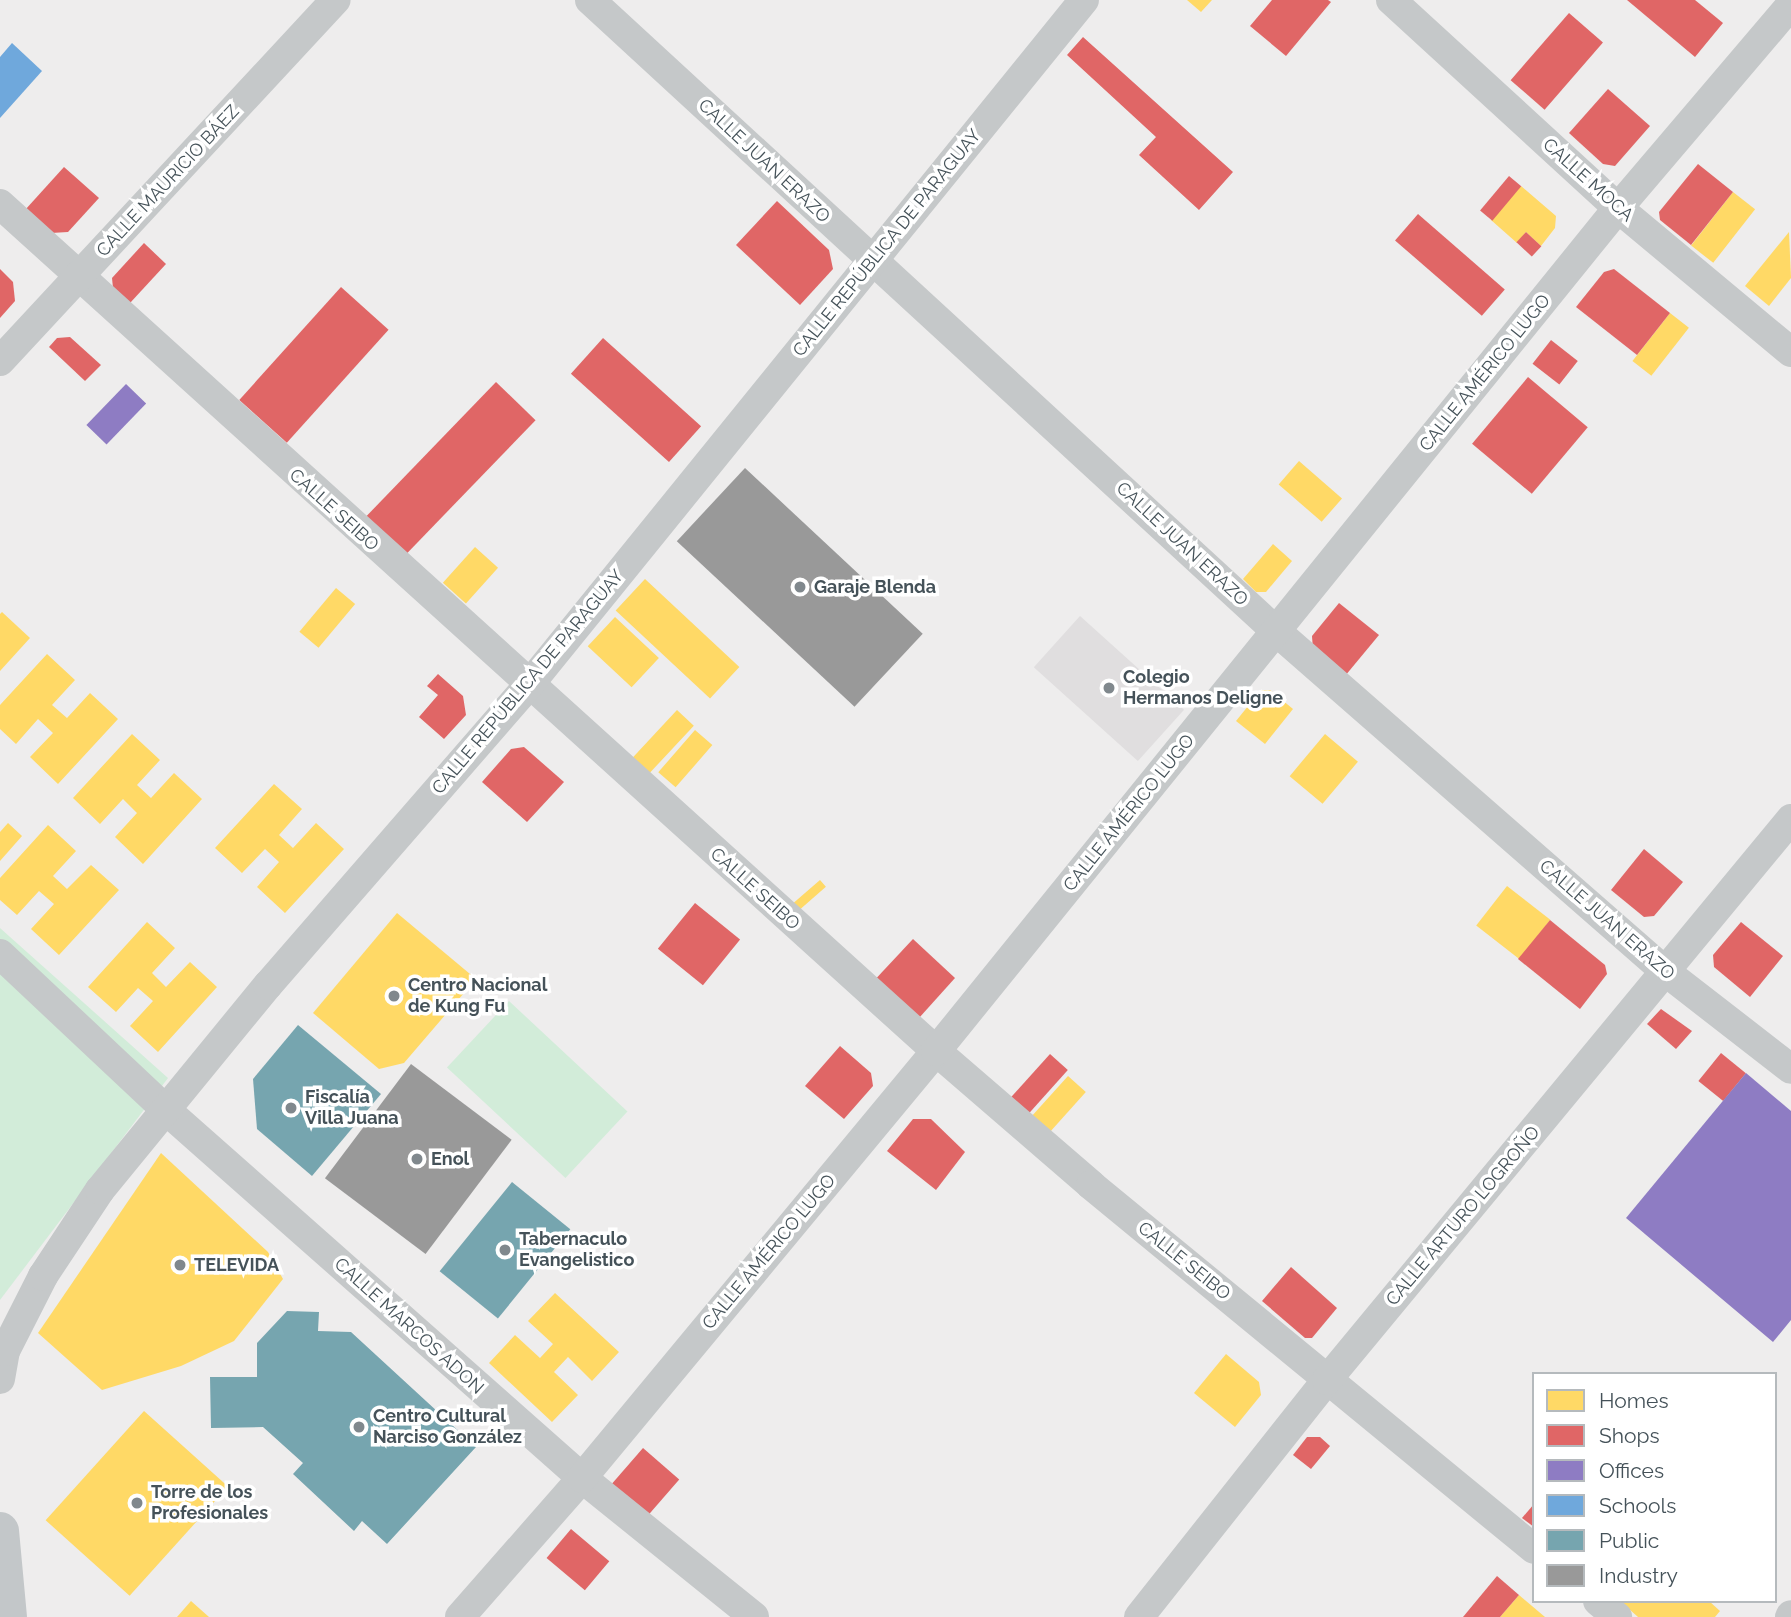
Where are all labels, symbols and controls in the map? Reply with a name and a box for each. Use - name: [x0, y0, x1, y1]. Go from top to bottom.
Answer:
- street label: CALLE JUAN ERAZO: [694, 94, 834, 228]
- street label: CALLE MAURICIO BÁEZ: [92, 101, 244, 261]
- street label: CALLE REPÚBLICA DE PARAGUAY: [788, 125, 986, 361]
- street label: CALLE MOCA: [1538, 134, 1638, 226]
- street label: CALLE AMÉRICO LUGO: [1415, 290, 1555, 456]
- street label: CALLE SEIBO: [285, 464, 383, 556]
- street label: CALLE JUAN ERAZO: [1112, 477, 1252, 611]
- street label: CALLE REPÚBLICA DE PARAGUAY: [428, 565, 628, 799]
- place label: Garaje Blenda: [814, 576, 936, 598]
- marker: Garaje Blenda: [792, 579, 808, 595]
- place label: Colegio Hermanos Deligne: [1123, 667, 1283, 710]
- marker: Colegio Hermanos Deligne: [1101, 680, 1117, 696]
- street label: CALLE AMÉRICO LUGO: [1059, 730, 1199, 896]
- street label: CALLE SEIBO: [706, 843, 804, 935]
- street label: CALLE JUAN ERAZO: [1535, 855, 1679, 985]
- place label: Centro Nacional de Kung Fu: [408, 975, 547, 1018]
- marker: Centro Nacional de Kung Fu: [386, 988, 402, 1004]
- place label: Fiscalía Villa Juana: [305, 1087, 399, 1130]
- marker: Fiscalía Villa Juana: [283, 1100, 299, 1116]
- street label: CALLE ARTURO LOGROÑO: [1381, 1122, 1545, 1310]
- place label: Enol: [431, 1148, 469, 1170]
- marker: Enol: [409, 1151, 425, 1167]
- street label: CALLE AMÉRICO LUGO: [698, 1170, 840, 1334]
- street label: CALLE SEIBO: [1133, 1217, 1235, 1305]
- place label: Tabernaculo Evangelistico: [519, 1229, 634, 1272]
- marker: Tabernaculo Evangelistico: [497, 1242, 513, 1258]
- street label: CALLE MARCOS ADON: [330, 1253, 488, 1399]
- place label: TELEVIDA: [194, 1254, 279, 1276]
- marker: TELEVIDA: [172, 1257, 188, 1273]
- legend: [1532, 1372, 1777, 1603]
- text: Homes: [1599, 1388, 1669, 1413]
- place label: Centro Cultural Narciso González: [373, 1406, 522, 1448]
- marker: Centro Cultural Narciso González: [351, 1419, 367, 1435]
- text: Shops: [1599, 1423, 1660, 1448]
- text: Offices: [1599, 1458, 1664, 1483]
- place label: Torre de los Profesionales: [151, 1482, 268, 1524]
- text: Schools: [1599, 1493, 1676, 1518]
- marker: Torre de los Profesionales: [129, 1495, 145, 1511]
- text: Public: [1599, 1528, 1659, 1553]
- text: Industry: [1599, 1563, 1678, 1588]

